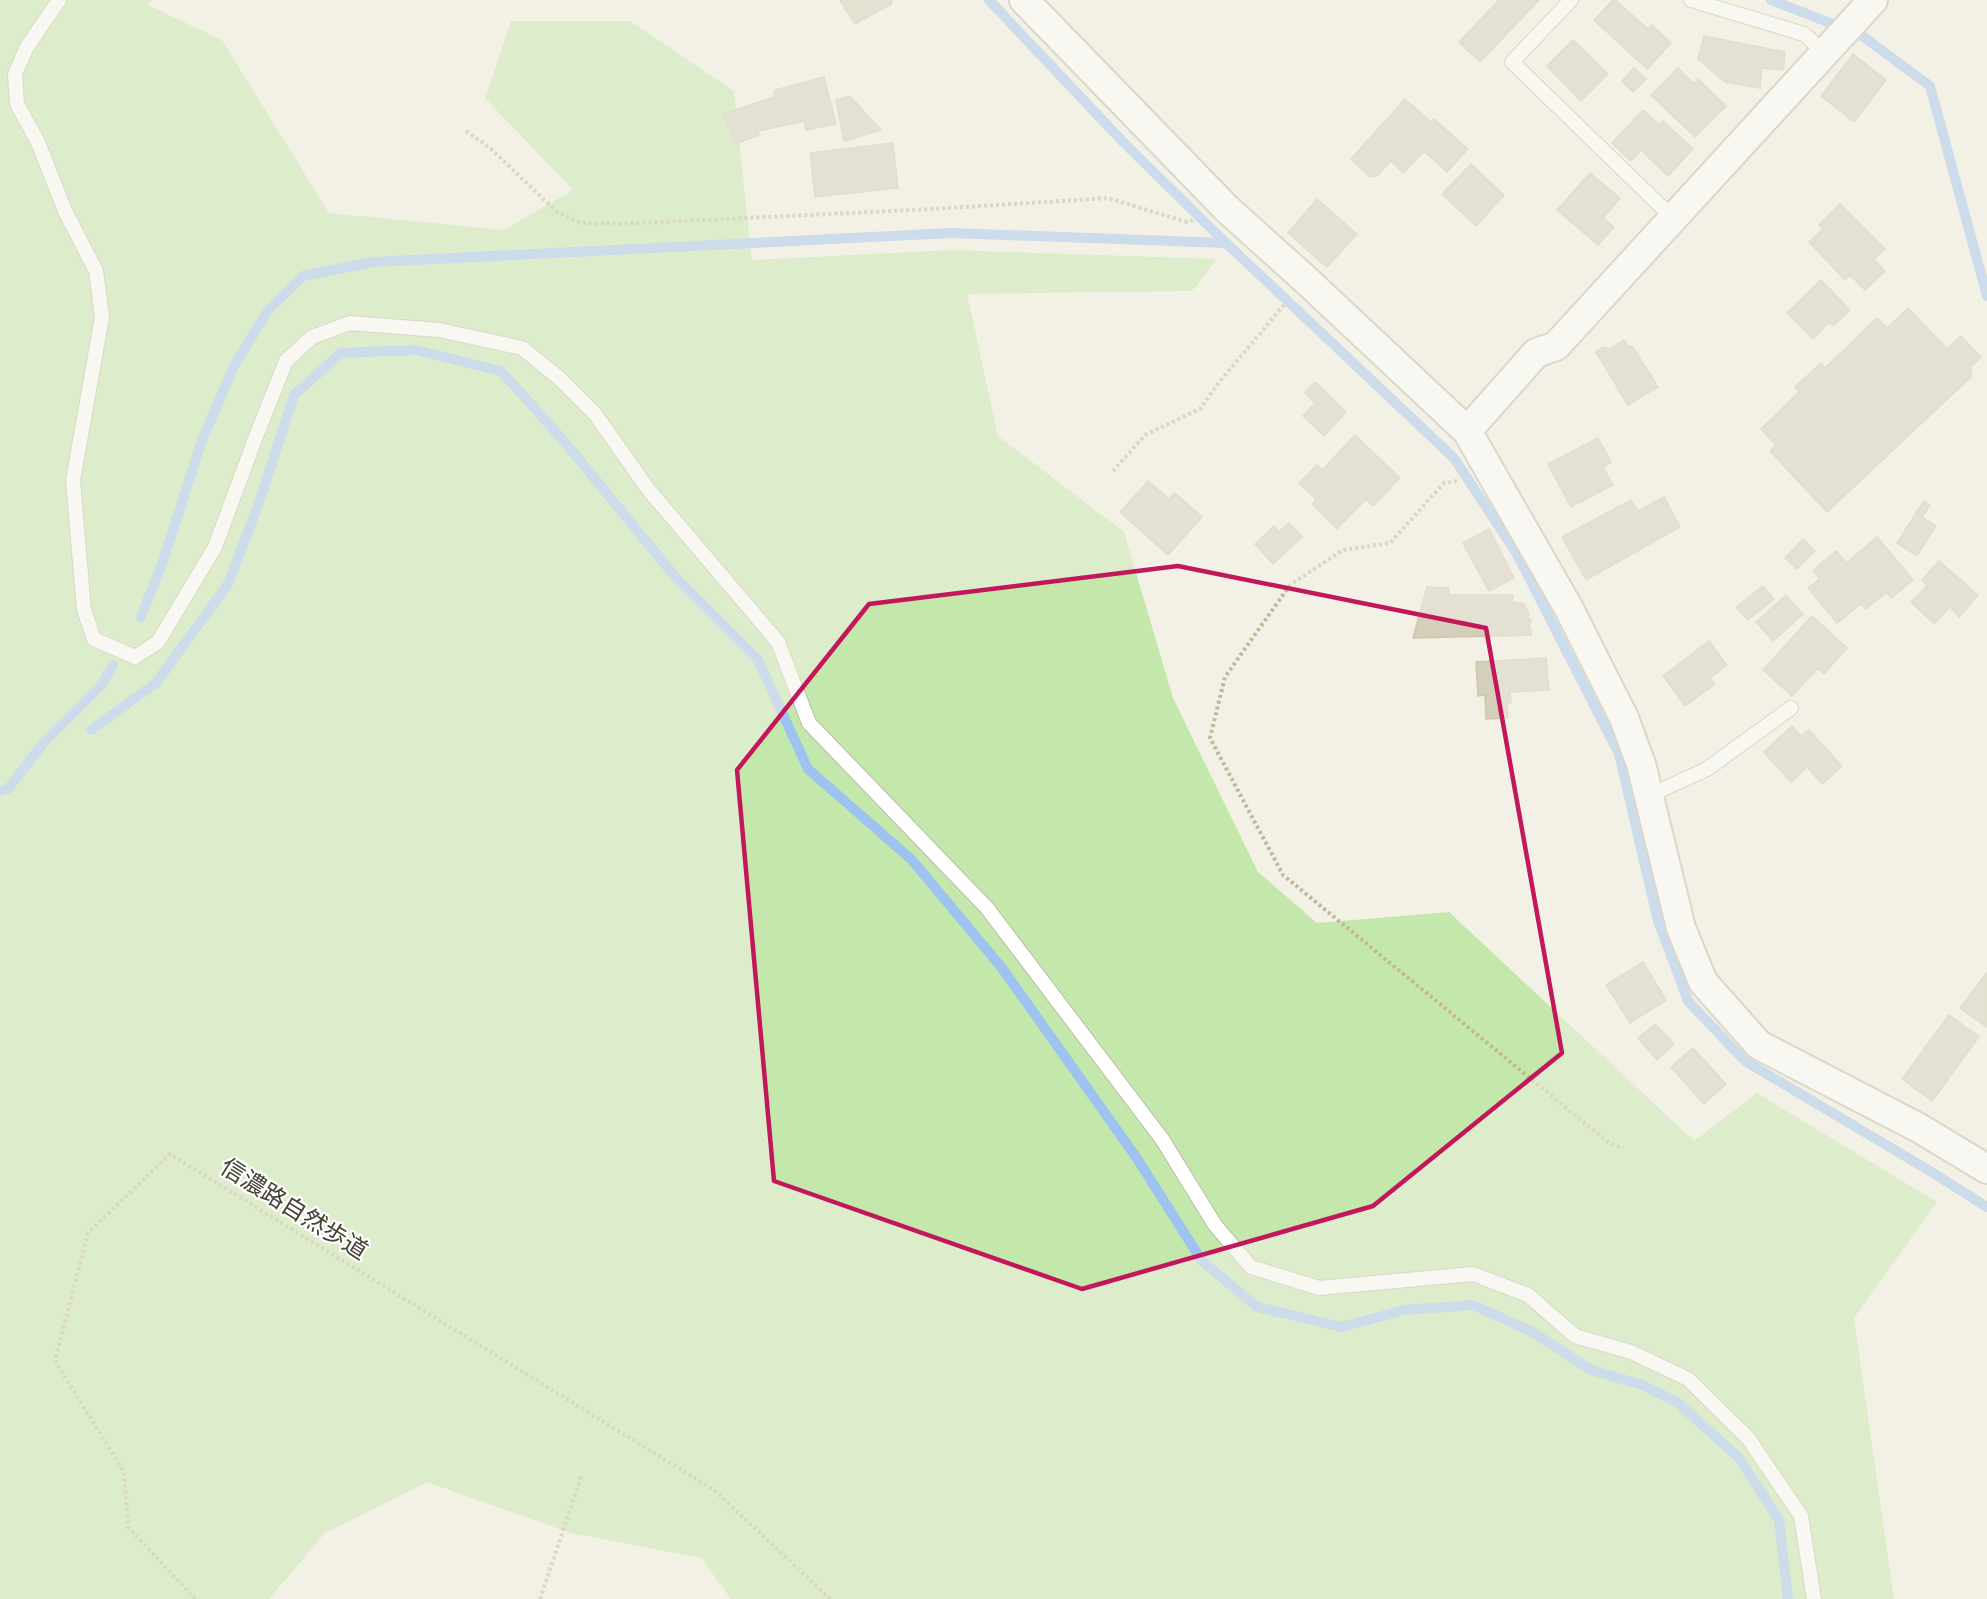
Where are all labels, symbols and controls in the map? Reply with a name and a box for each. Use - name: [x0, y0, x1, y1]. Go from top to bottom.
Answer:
- street label: 信濃路自然歩道: [216, 1153, 372, 1265]

